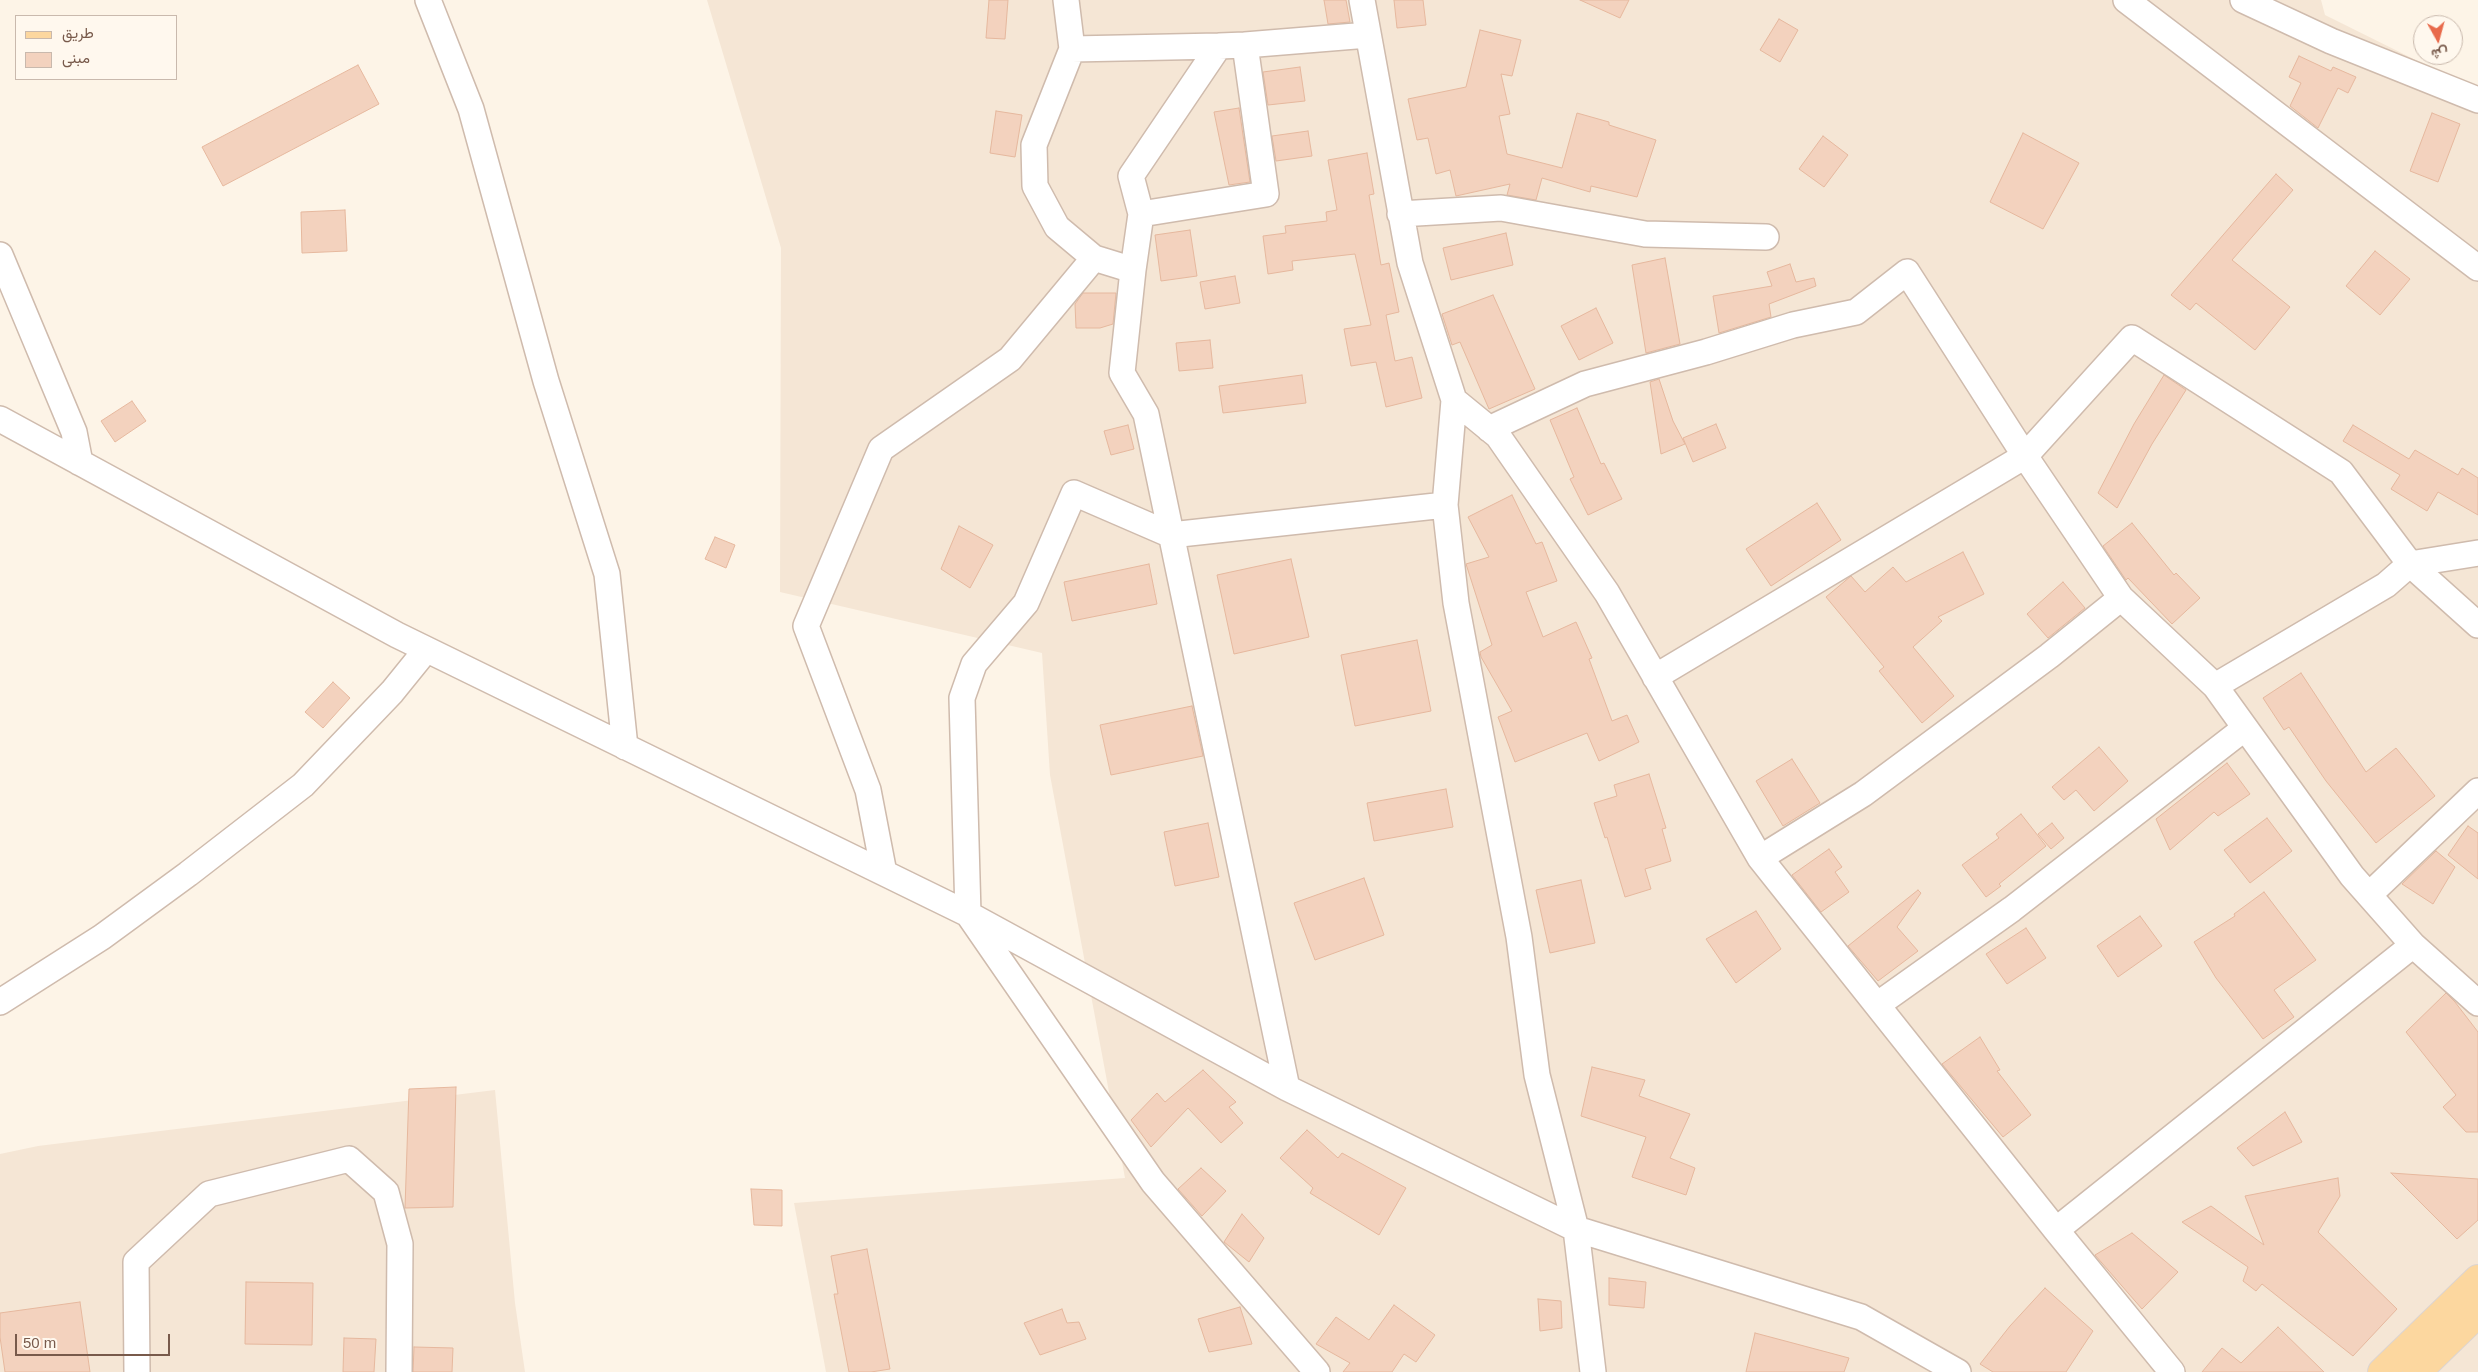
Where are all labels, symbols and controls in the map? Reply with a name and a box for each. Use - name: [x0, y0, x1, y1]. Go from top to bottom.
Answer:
- legend: [15, 15, 178, 80]
- north arrow: [2413, 15, 2463, 65]
- text: طريق: [62, 24, 94, 41]
- text: ش: [2430, 45, 2449, 63]
- text: مبنى: [62, 49, 90, 66]
- scale bar: [18, 1324, 172, 1356]
- text: 50 m: [23, 1334, 56, 1351]

